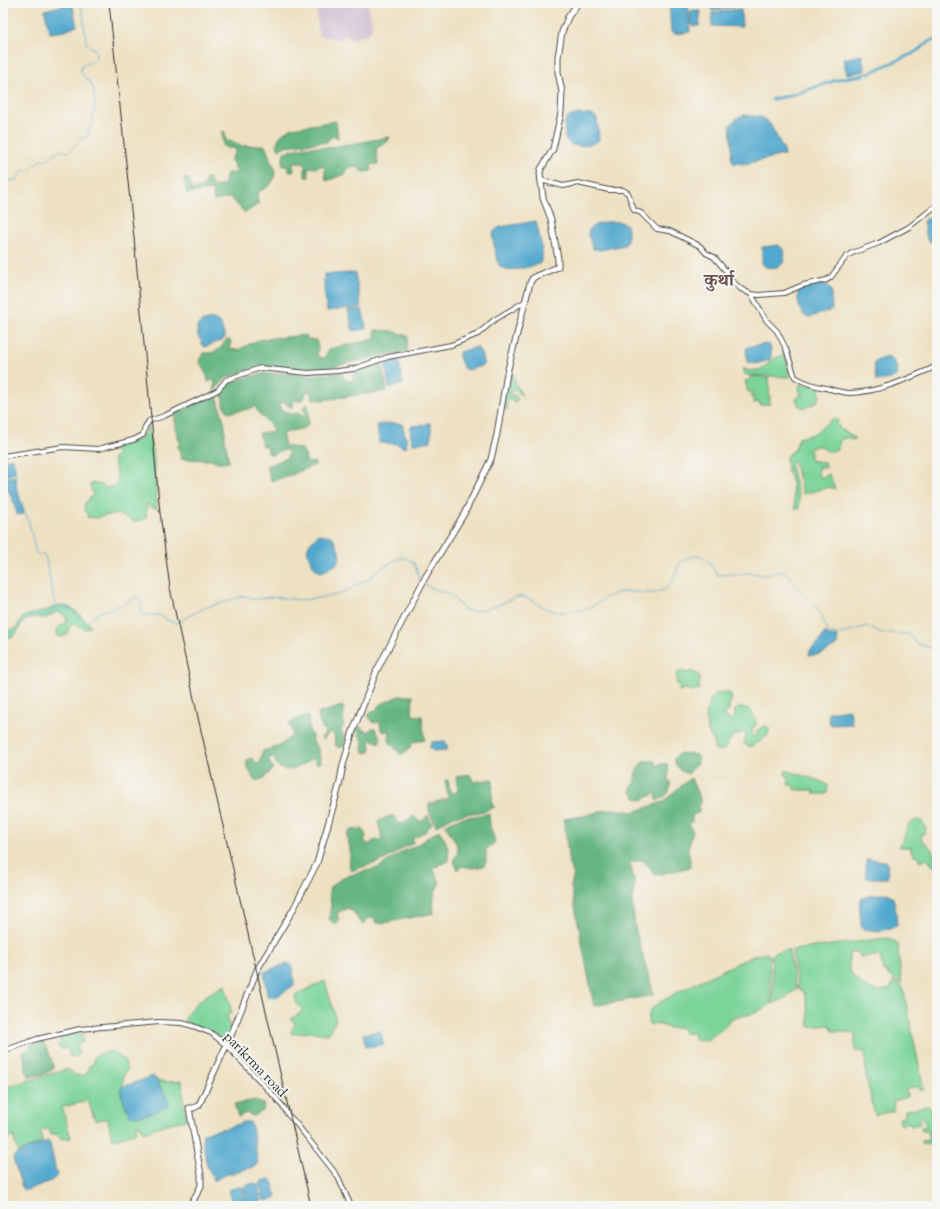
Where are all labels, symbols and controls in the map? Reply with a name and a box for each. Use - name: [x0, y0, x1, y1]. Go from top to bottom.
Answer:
- district label: कुर्था: [702, 269, 735, 295]
- street label: parikrma road: [218, 1028, 291, 1103]

